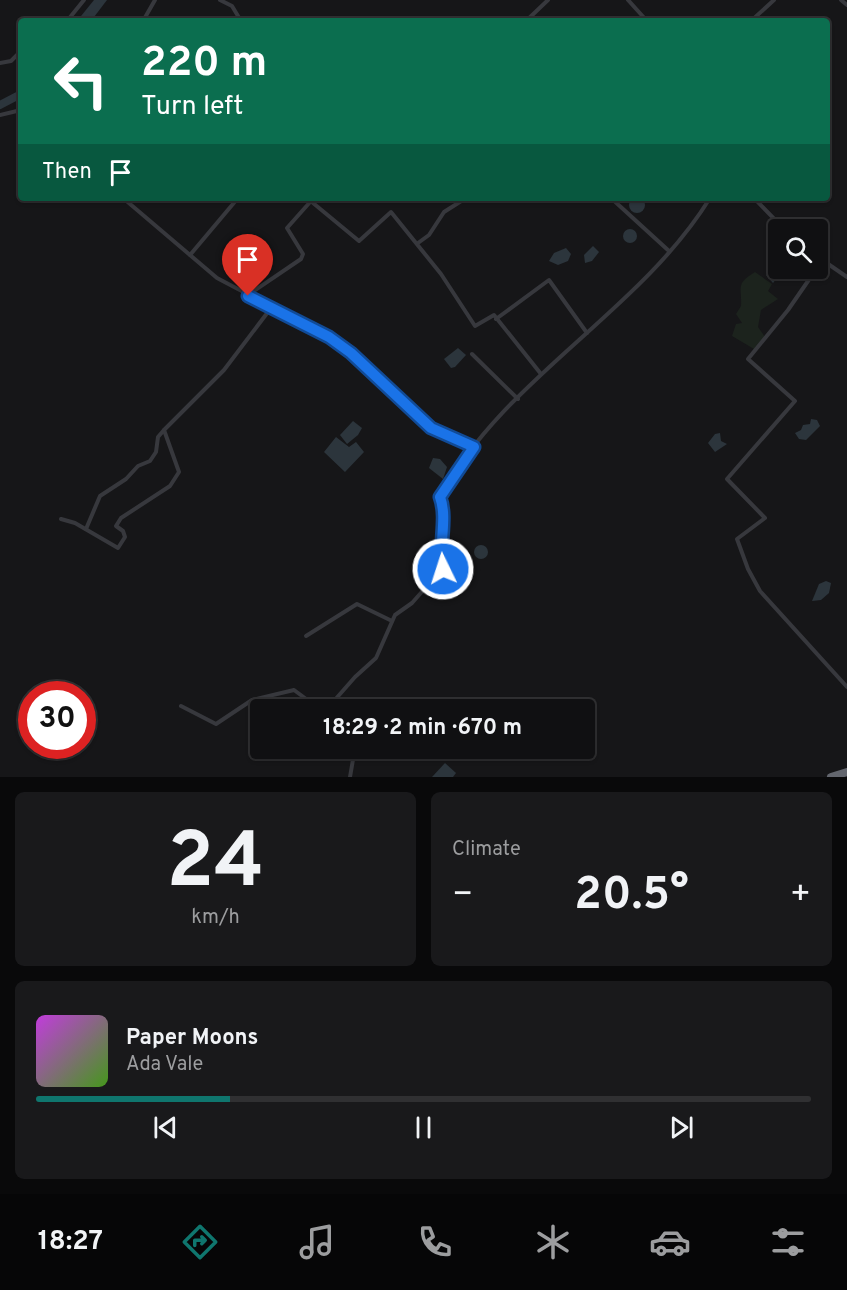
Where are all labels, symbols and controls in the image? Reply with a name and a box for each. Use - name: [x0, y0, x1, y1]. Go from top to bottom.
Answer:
- text: 220 m: [141, 38, 267, 91]
- icon: left: [42, 42, 120, 120]
- text: Turn left: [141, 90, 243, 124]
- icon: arrive: [104, 156, 137, 189]
- text: Then: [42, 159, 92, 186]
- map controls: [768, 219, 828, 279]
- button: search: [768, 219, 828, 279]
- pin: [222, 234, 273, 296]
- icon: arrive: [231, 243, 264, 276]
- position arrow: [411, 537, 475, 601]
- speed limit sign: 30: [18, 681, 96, 759]
- text: 18:29 · 2 min · 670 m: [323, 715, 522, 742]
- text: 24: [167, 816, 264, 915]
- text: Climate: [452, 837, 521, 863]
- text: 20.5°: [574, 868, 689, 925]
- text: −: [452, 875, 473, 917]
- text: +: [790, 875, 811, 917]
- text: km/h: [191, 905, 240, 931]
- text: Paper Moons: [126, 1025, 258, 1052]
- text: Ada Vale: [126, 1052, 203, 1078]
- icon: previous: [149, 1111, 182, 1144]
- icon: pause: [407, 1111, 440, 1144]
- icon: next: [665, 1111, 698, 1144]
- icon: directions: [179, 1221, 221, 1263]
- icon: music: [296, 1221, 338, 1263]
- icon: phone: [414, 1221, 456, 1263]
- icon: climate: [532, 1221, 574, 1263]
- icon: car: [649, 1221, 691, 1263]
- icon: filters: [767, 1221, 809, 1263]
- text: 18:27: [38, 1225, 103, 1259]

